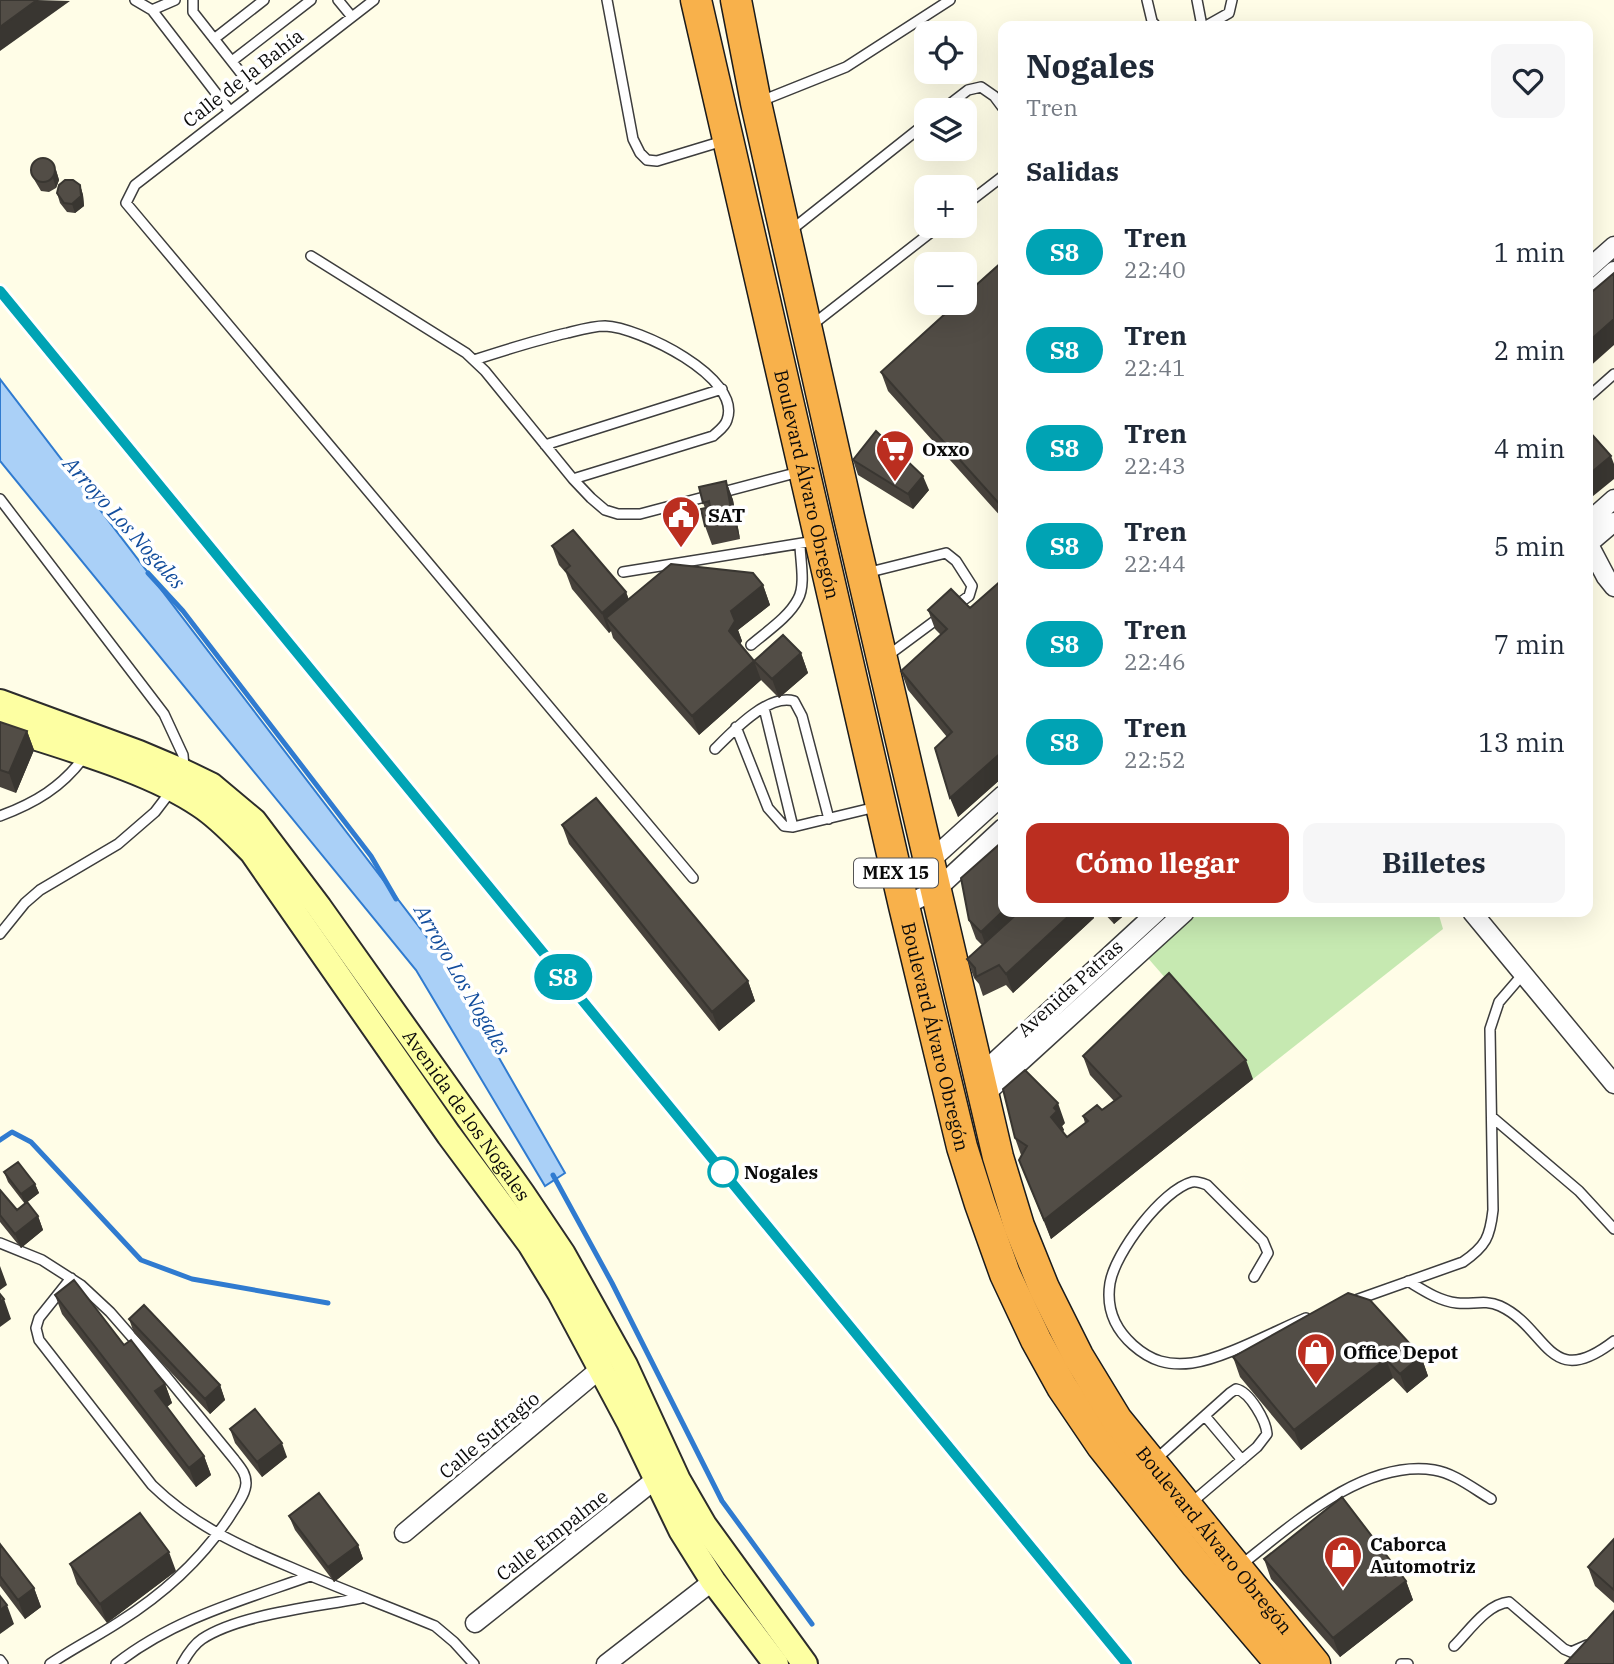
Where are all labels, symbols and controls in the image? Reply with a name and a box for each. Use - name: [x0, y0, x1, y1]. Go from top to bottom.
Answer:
- map controls: [914, 21, 977, 315]
- button: locate: [914, 21, 977, 84]
- street label: Calle de la Bahía: [178, 23, 308, 133]
- text: Nogales: [1026, 44, 1155, 87]
- button: heart: [1491, 44, 1565, 118]
- text: Tren: [1026, 92, 1078, 122]
- button: layers: [914, 98, 977, 161]
- text: Salidas: [1026, 154, 1119, 188]
- button: +: [914, 175, 977, 238]
- text: Tren: [1124, 220, 1187, 254]
- text: 1 min: [1494, 235, 1565, 269]
- text: S8: [1050, 236, 1079, 268]
- button: −: [914, 252, 977, 315]
- text: 22:40: [1124, 254, 1186, 284]
- text: Tren: [1124, 318, 1187, 352]
- text: 2 min: [1494, 333, 1565, 367]
- text: S8: [1050, 334, 1079, 366]
- text: 22:41: [1124, 352, 1186, 382]
- street label: Boulevard Álvaro Obregón: [769, 367, 845, 602]
- text: Tren: [1124, 416, 1187, 450]
- supermarket icon: Oxxo: [874, 428, 916, 483]
- text: 4 min: [1494, 431, 1565, 465]
- text: S8: [1050, 432, 1079, 464]
- place label: Oxxo: [922, 437, 970, 461]
- water label: Arroyo Los Nogales: [56, 449, 192, 595]
- text: 22:43: [1124, 450, 1186, 480]
- public building icon: SAT: [660, 494, 702, 549]
- place label: SAT: [708, 503, 745, 527]
- text: Tren: [1124, 514, 1187, 548]
- text: 5 min: [1494, 529, 1565, 563]
- text: S8: [1050, 530, 1079, 562]
- text: 22:44: [1124, 548, 1186, 578]
- text: Tren: [1124, 612, 1187, 646]
- text: 7 min: [1494, 627, 1565, 661]
- text: S8: [1050, 628, 1079, 660]
- text: 22:46: [1124, 646, 1186, 676]
- text: Tren: [1124, 710, 1187, 744]
- text: 13 min: [1478, 725, 1565, 759]
- text: S8: [1050, 726, 1079, 758]
- text: 22:52: [1124, 744, 1186, 774]
- button: Cómo llegar: [1026, 823, 1289, 903]
- button: Billetes: [1303, 823, 1565, 903]
- road number: MEX 15: [854, 858, 938, 888]
- water label: Arroyo Los Nogales: [407, 897, 517, 1060]
- street label: Boulevard Álvaro Obregón: [896, 920, 975, 1154]
- street label: Avenida Patras: [1012, 934, 1128, 1042]
- line badge: S8: [532, 954, 594, 1000]
- text: S8: [548, 961, 578, 993]
- street label: Avenida de los Nogales: [398, 1025, 536, 1205]
- marker: Nogales: [708, 1157, 738, 1187]
- place label: Nogales: [744, 1160, 818, 1184]
- shop icon: Office Depot: [1295, 1331, 1337, 1386]
- place label: Office Depot: [1343, 1340, 1458, 1364]
- street label: Calle Sufragio: [434, 1386, 544, 1484]
- street label: Boulevard Álvaro Obregón: [1131, 1441, 1298, 1639]
- street label: Calle Empalme: [491, 1484, 613, 1586]
- place label: Caborca Automotriz: [1370, 1532, 1476, 1578]
- shop icon: Caborca Automotriz: [1322, 1534, 1364, 1589]

